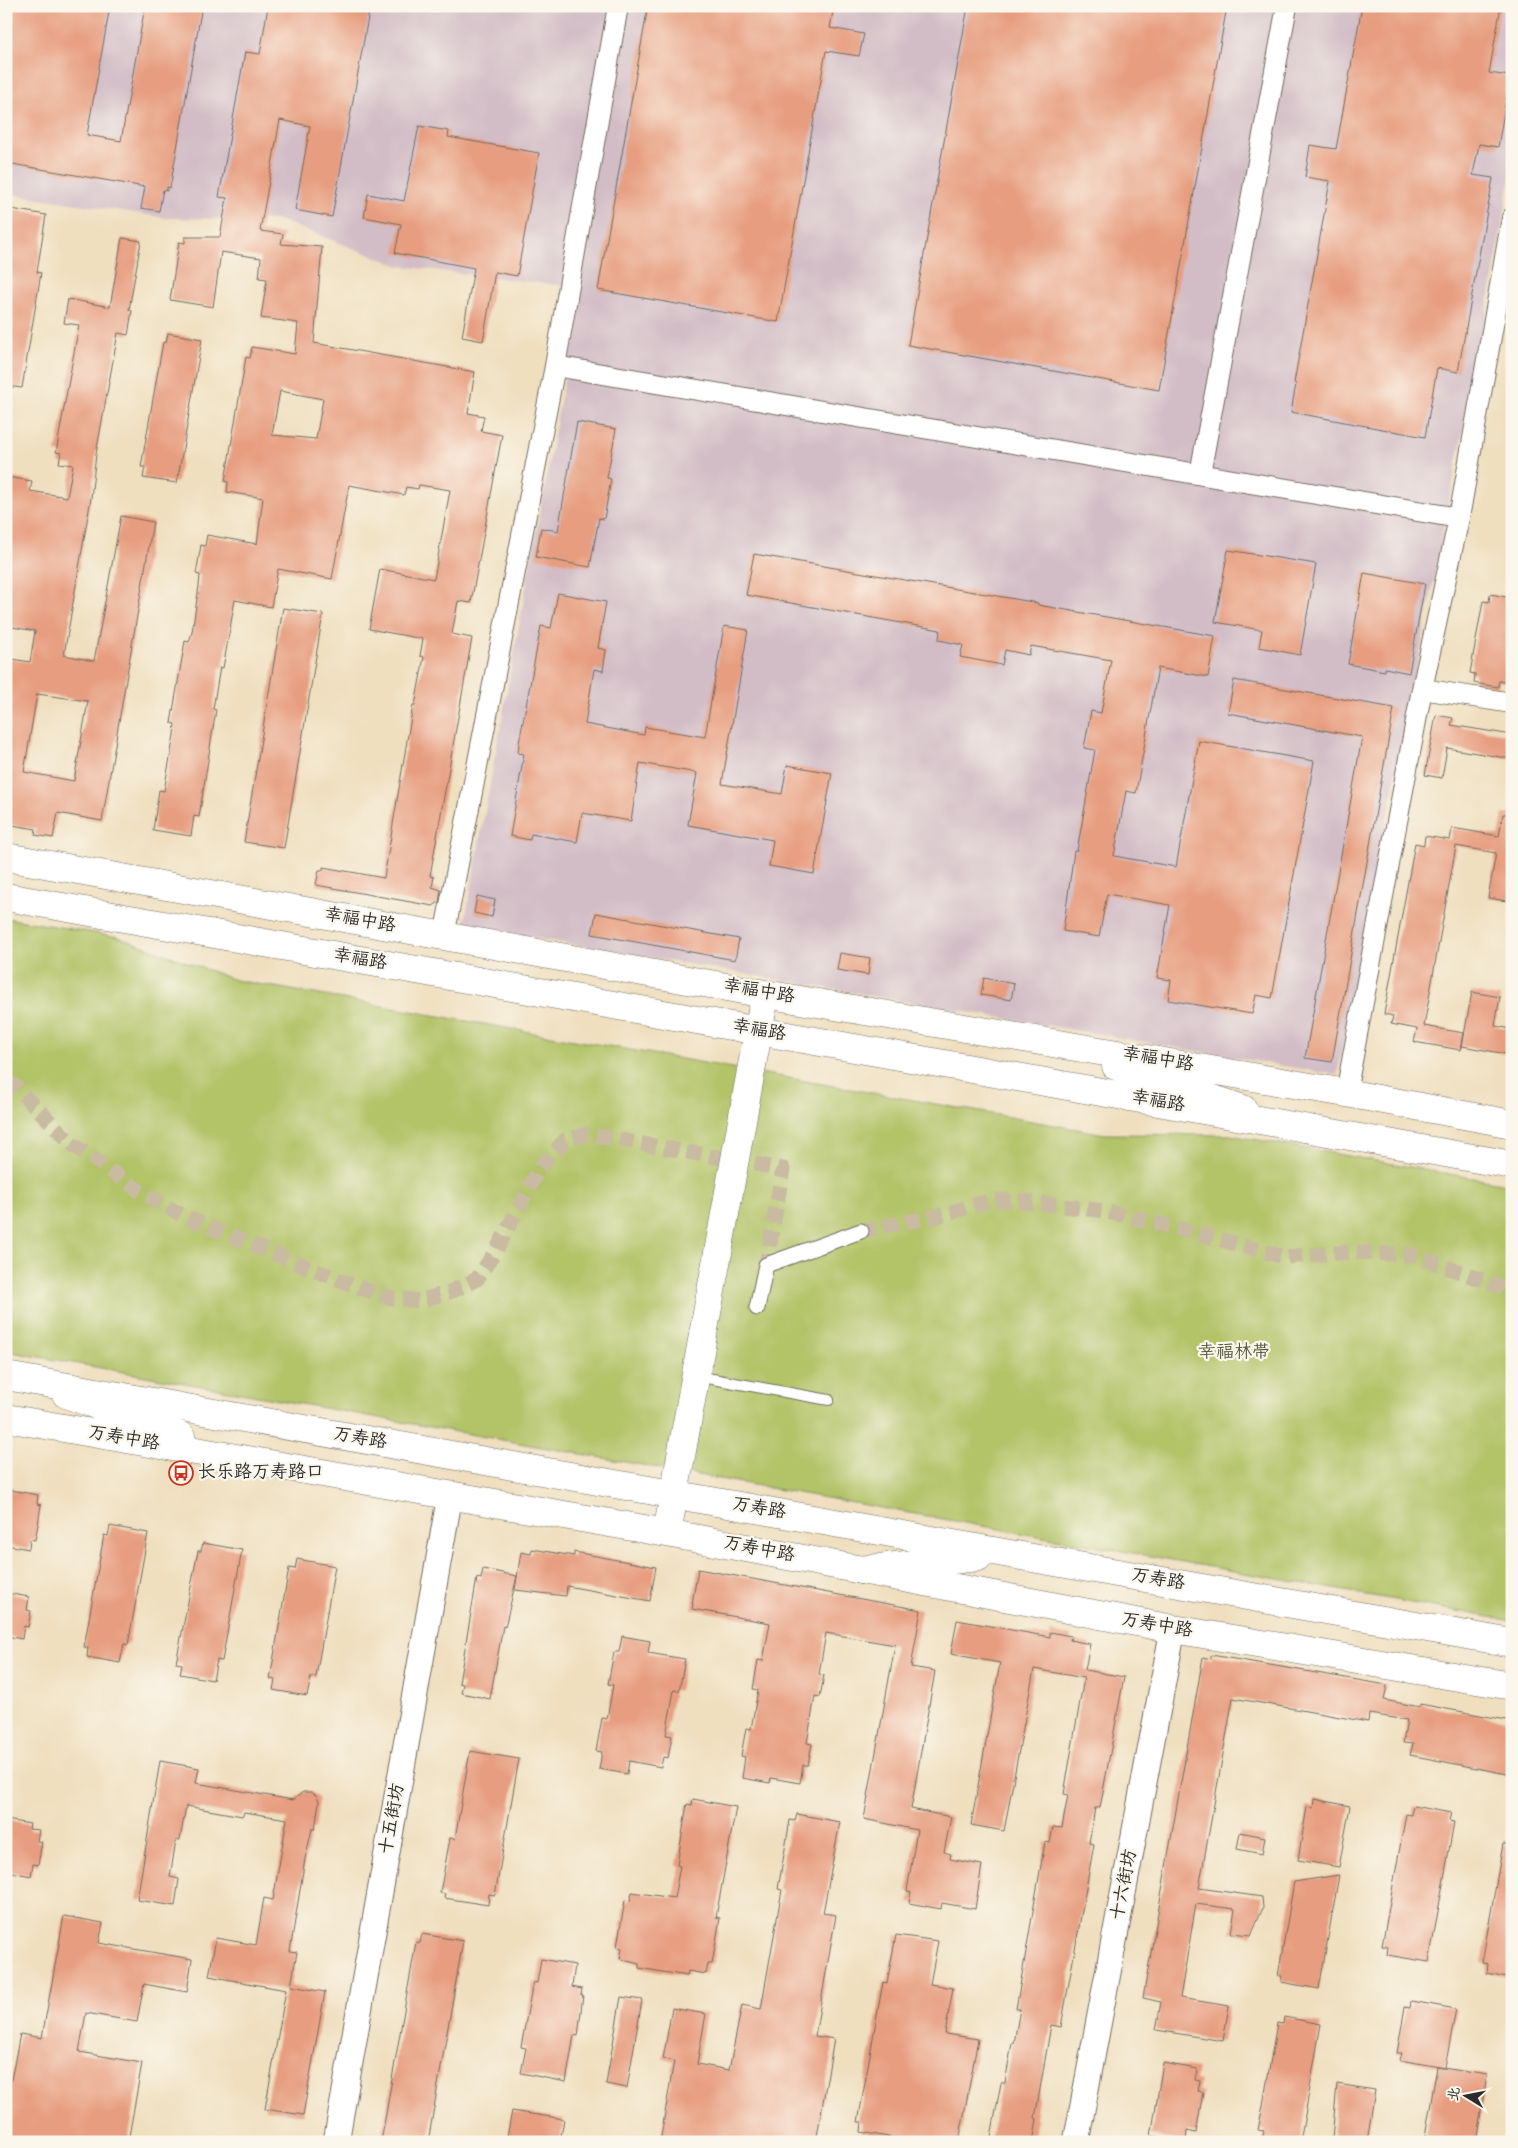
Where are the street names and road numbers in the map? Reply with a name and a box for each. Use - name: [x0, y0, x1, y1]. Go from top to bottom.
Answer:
- street label: 幸福中路: [322, 902, 398, 940]
- street label: 幸福路: [331, 943, 389, 977]
- street label: 幸福中路: [721, 973, 797, 1011]
- street label: 幸福路: [730, 1014, 788, 1048]
- street label: 幸福中路: [1120, 1041, 1196, 1079]
- street label: 幸福路: [1129, 1085, 1187, 1119]
- street label: 万寿中路: [86, 1420, 162, 1458]
- street label: 万寿路: [331, 1422, 389, 1456]
- street label: 万寿路: [730, 1492, 788, 1526]
- street label: 万寿中路: [721, 1530, 797, 1570]
- street label: 万寿路: [1129, 1563, 1187, 1597]
- street label: 万寿中路: [1119, 1607, 1195, 1645]
- street label: 十五街坊: [374, 1781, 412, 1857]
- street label: 十六街坊: [1105, 1847, 1145, 1923]

